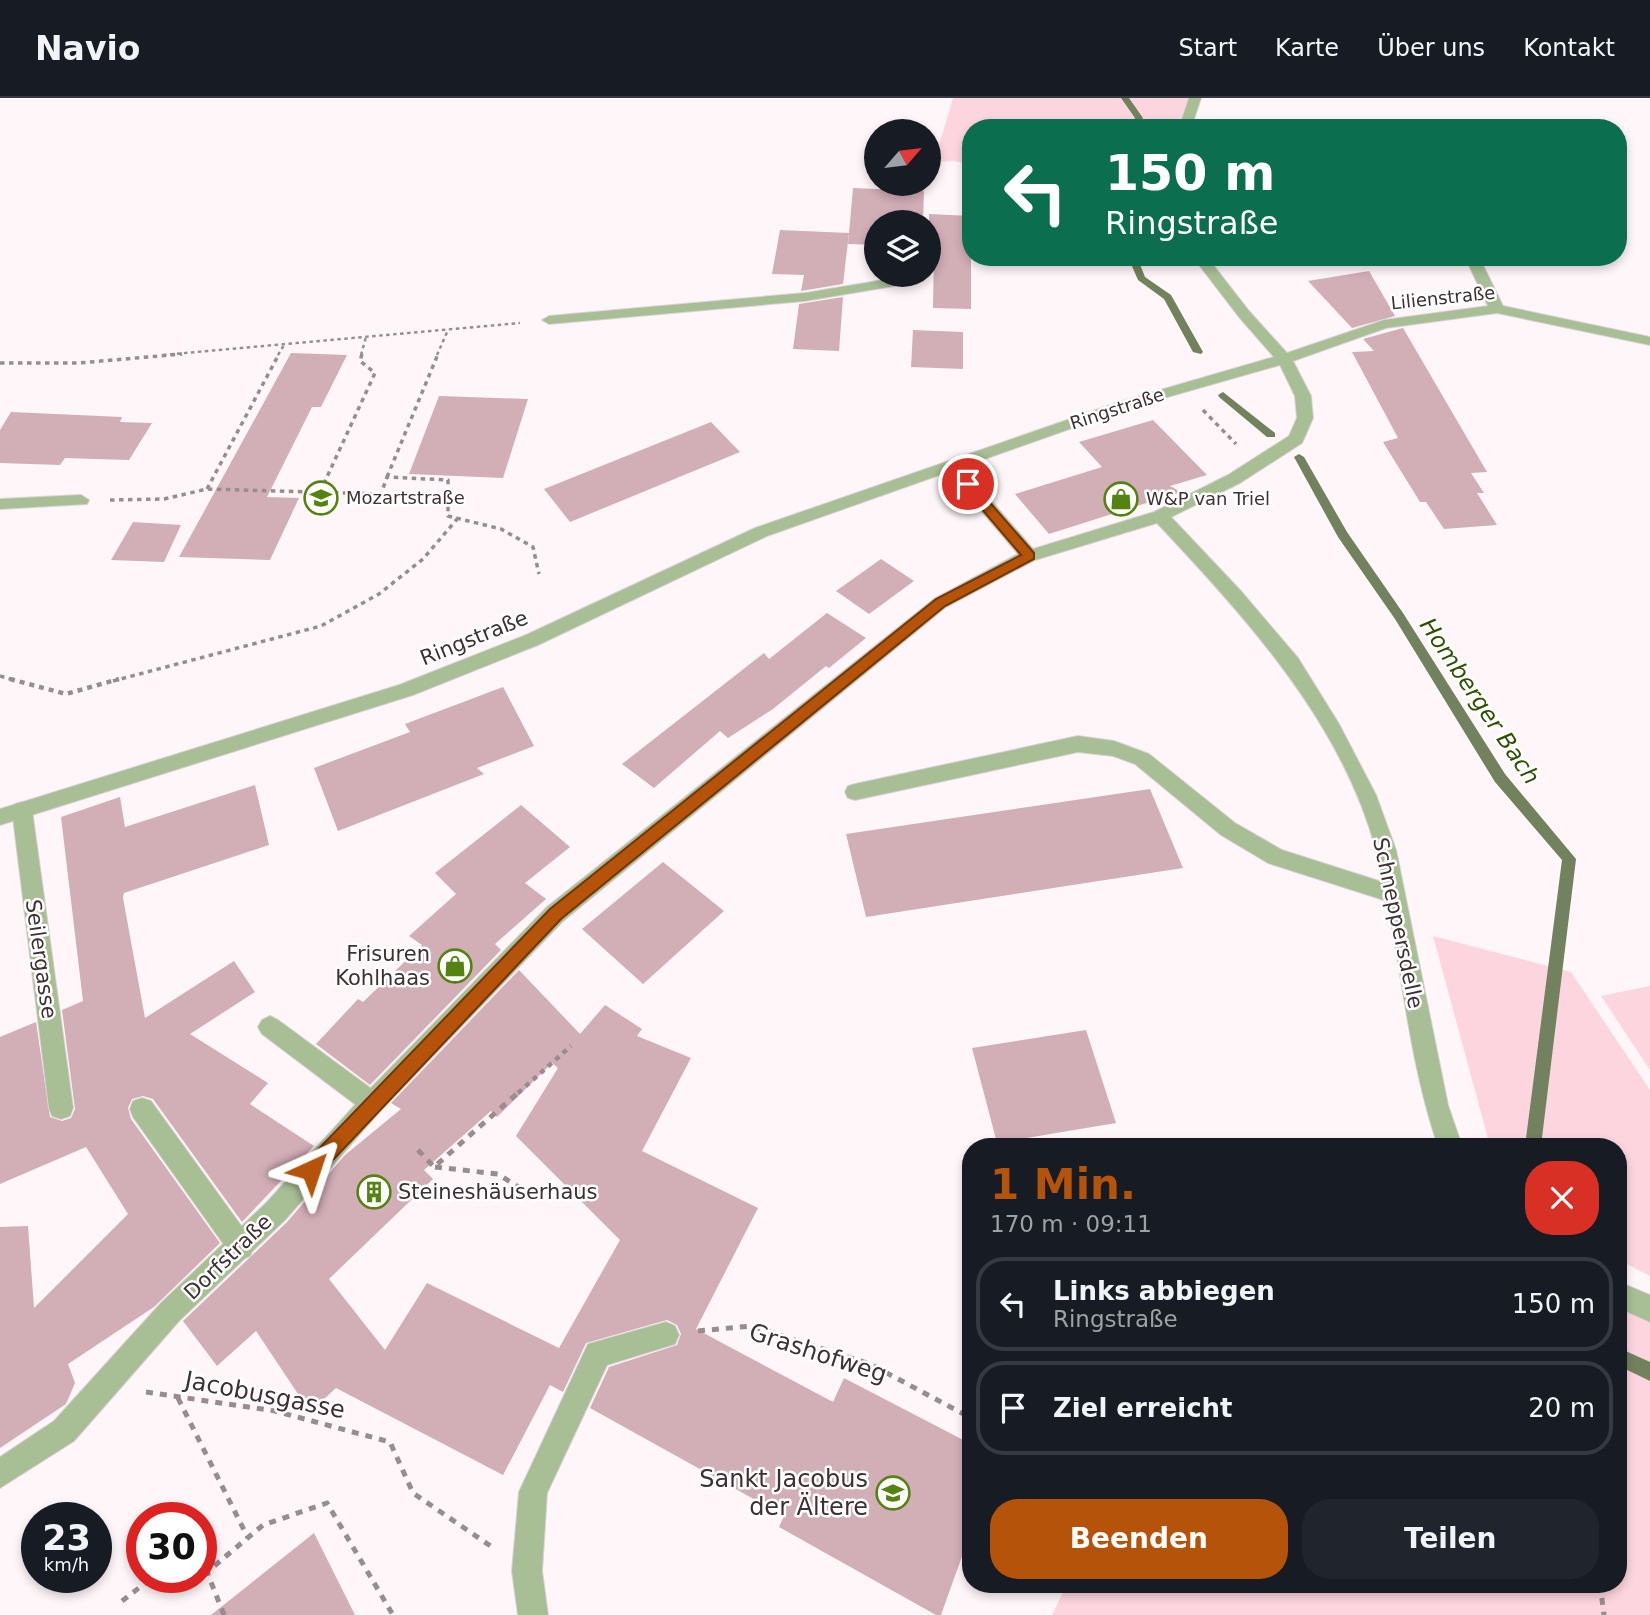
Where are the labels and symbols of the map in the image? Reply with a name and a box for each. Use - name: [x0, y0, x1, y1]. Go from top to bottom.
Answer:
- north arrow: [864, 119, 942, 196]
- street label: Lilienstraße: [1390, 282, 1496, 313]
- street label: Ringstraße: [1067, 383, 1167, 434]
- pin: [938, 454, 998, 514]
- school or university icon: Mozartstraße: [302, 479, 340, 517]
- shop icon: W&P van Triel: [1102, 480, 1140, 518]
- place label: Mozartstraße: [346, 487, 465, 508]
- place label: W&P van Triel: [1146, 488, 1270, 509]
- street label: Ringstraße: [417, 606, 531, 670]
- water label: Homberger Bach: [1415, 613, 1545, 789]
- street label: Schneppersdelle: [1368, 835, 1428, 1011]
- street label: Seilergasse: [21, 898, 61, 1020]
- place label: Frisuren Kohlhaas: [335, 942, 430, 990]
- shop icon: Frisuren Kohlhaas: [436, 947, 474, 985]
- position arrow: [274, 1133, 348, 1207]
- building icon: Steineshäuserhaus: [355, 1173, 393, 1211]
- place label: Steineshäuserhaus: [398, 1180, 598, 1204]
- street label: Dorfstraße: [179, 1210, 277, 1304]
- street label: Grashofweg: [746, 1318, 890, 1388]
- street label: Jacobusgasse: [181, 1365, 347, 1424]
- place label: Sankt Jacobus der Ältere: [699, 1465, 868, 1521]
- school or university icon: Sankt Jacobus der Ältere: [874, 1474, 912, 1512]
- speed limit sign: 30: [126, 1502, 217, 1593]

